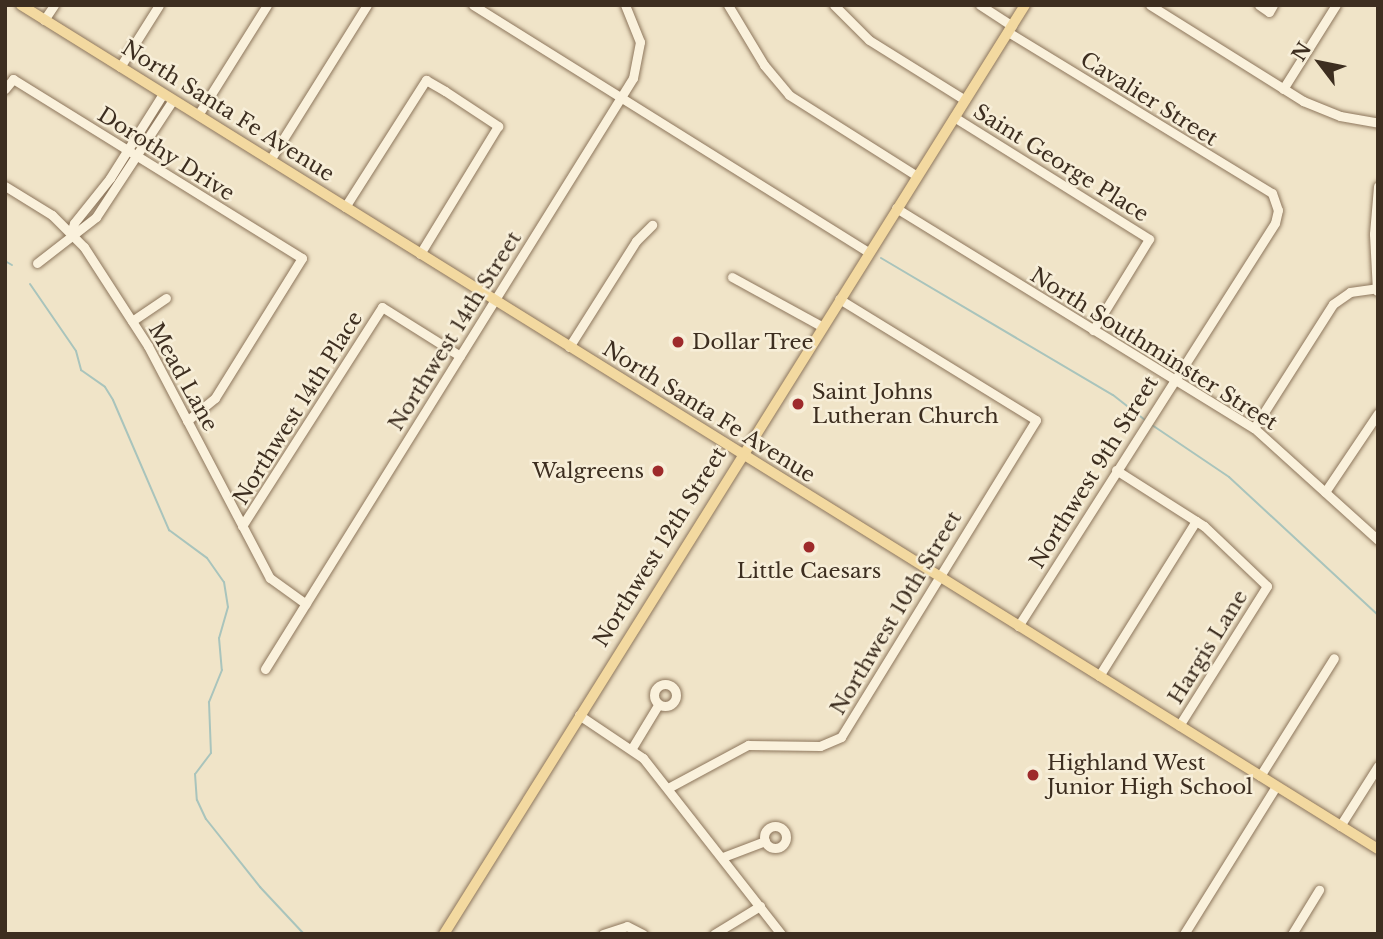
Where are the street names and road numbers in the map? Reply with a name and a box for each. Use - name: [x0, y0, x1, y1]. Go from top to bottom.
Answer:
- street label: North Santa Fe Avenue: [117, 35, 339, 187]
- street label: Cavalier Street: [1076, 47, 1222, 151]
- street label: Saint George Place: [969, 99, 1153, 227]
- street label: Dorothy Drive: [93, 102, 239, 206]
- street label: Northwest 14th Street: [383, 227, 527, 435]
- street label: North Southminster Street: [1026, 262, 1282, 436]
- street label: Northwest 14th Place: [228, 307, 368, 509]
- street label: Mead Lane: [143, 319, 223, 435]
- street label: North Santa Fe Avenue: [598, 336, 820, 488]
- street label: Northwest 9th Street: [1024, 371, 1164, 573]
- street label: Northwest 12th Street: [588, 442, 732, 652]
- street label: Northwest 10th Street: [825, 507, 967, 719]
- street label: Hargis Lane: [1163, 585, 1253, 709]

